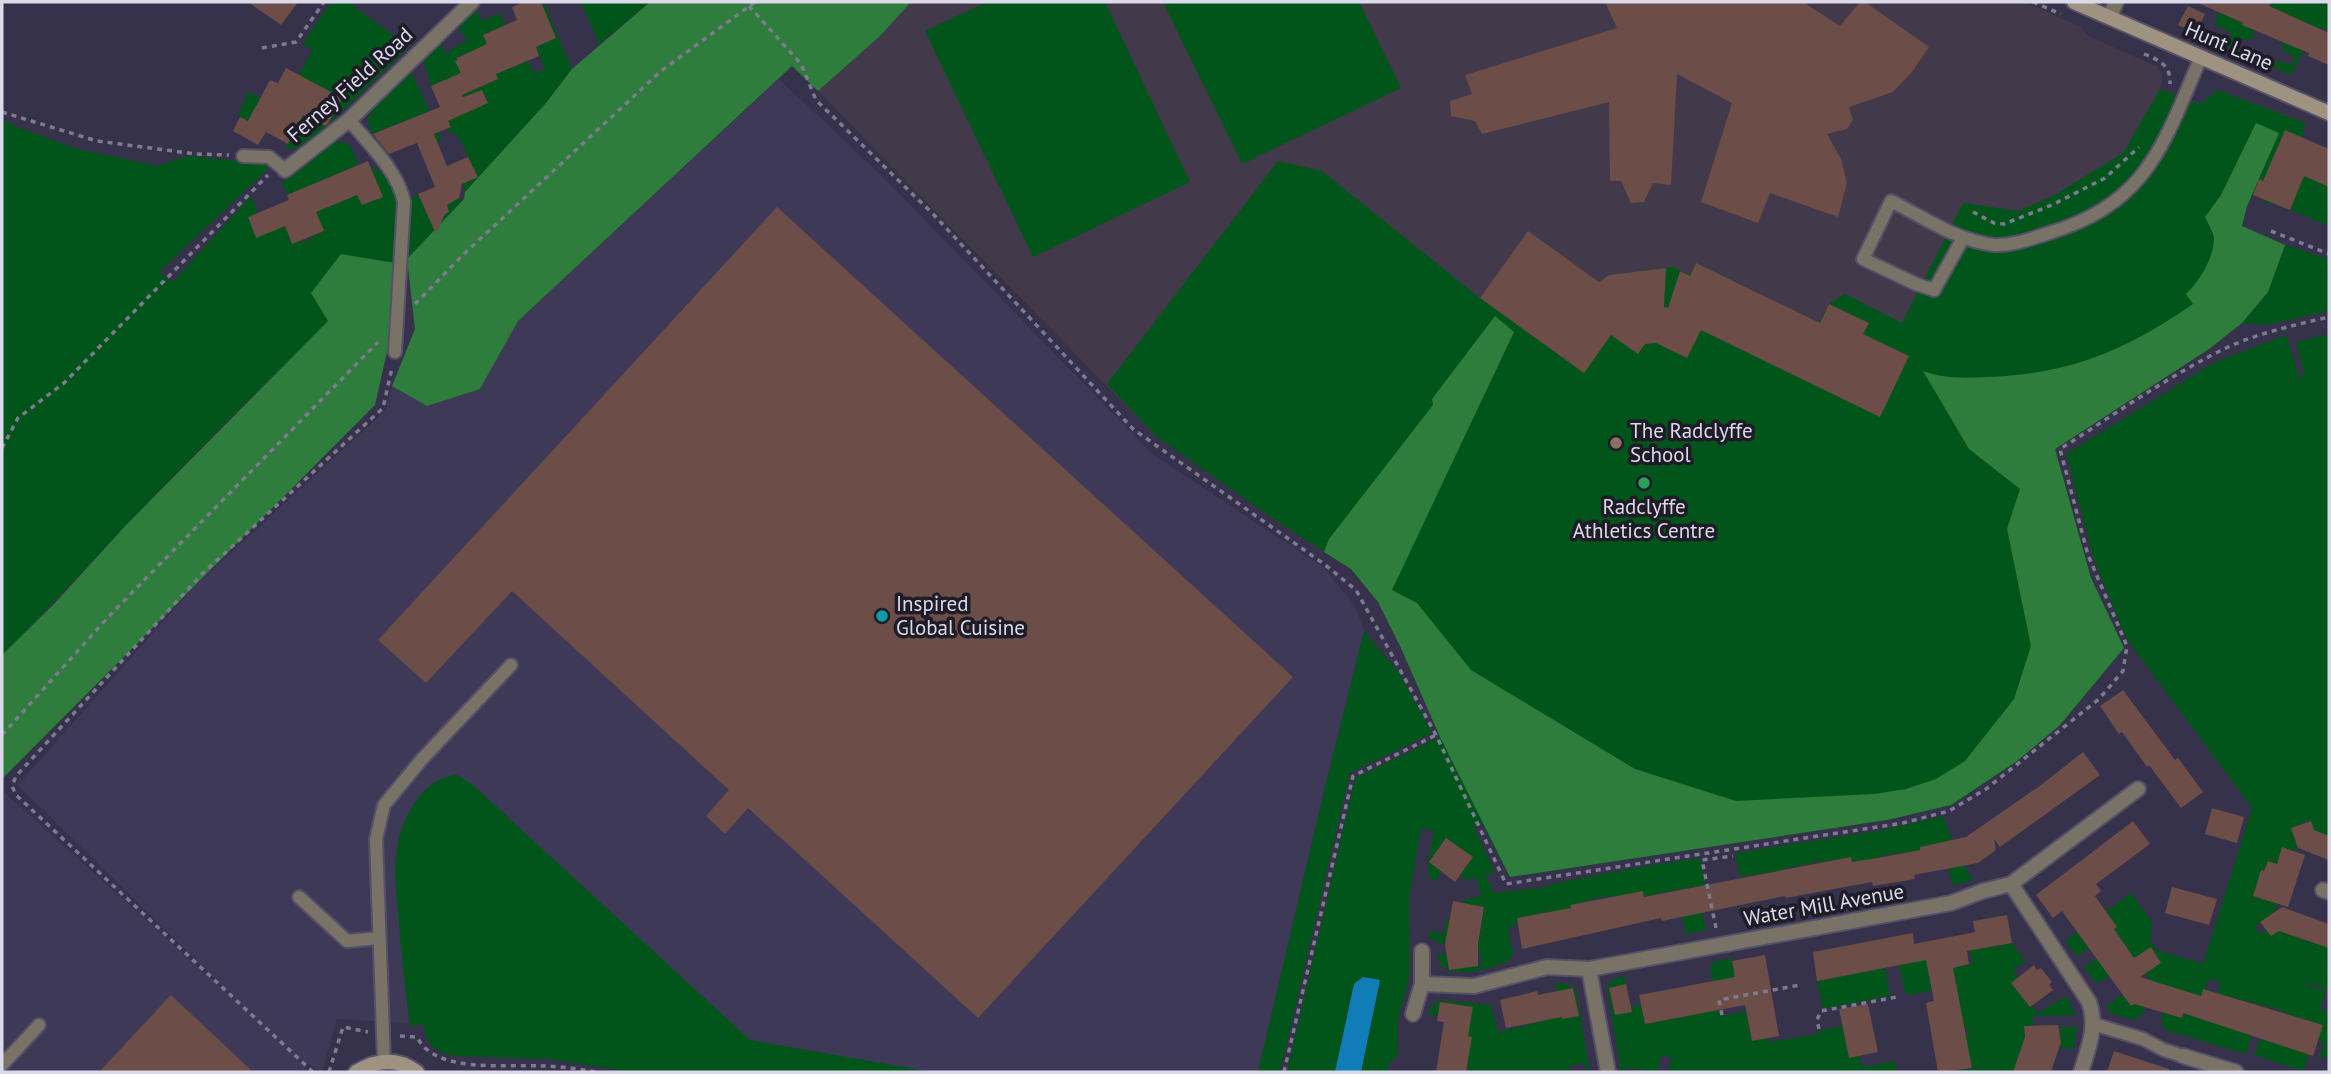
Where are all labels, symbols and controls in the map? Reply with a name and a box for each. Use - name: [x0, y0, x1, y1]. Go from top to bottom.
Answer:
- street label: Hunt Lane: [2181, 15, 2277, 76]
- street label: Ferney Field Road: [281, 21, 418, 148]
- place label: The Radclyffe School: [1630, 417, 1753, 468]
- marker: The Radclyffe School: [1608, 435, 1624, 451]
- marker: Radclyffe Athletics Centre: [1636, 475, 1652, 491]
- place label: Radclyffe Athletics Centre: [1573, 493, 1715, 544]
- place label: Inspired Global Cuisine: [896, 590, 1025, 641]
- marker: Inspired Global Cuisine: [874, 608, 890, 624]
- street label: Water Mill Avenue: [1742, 877, 1906, 932]

